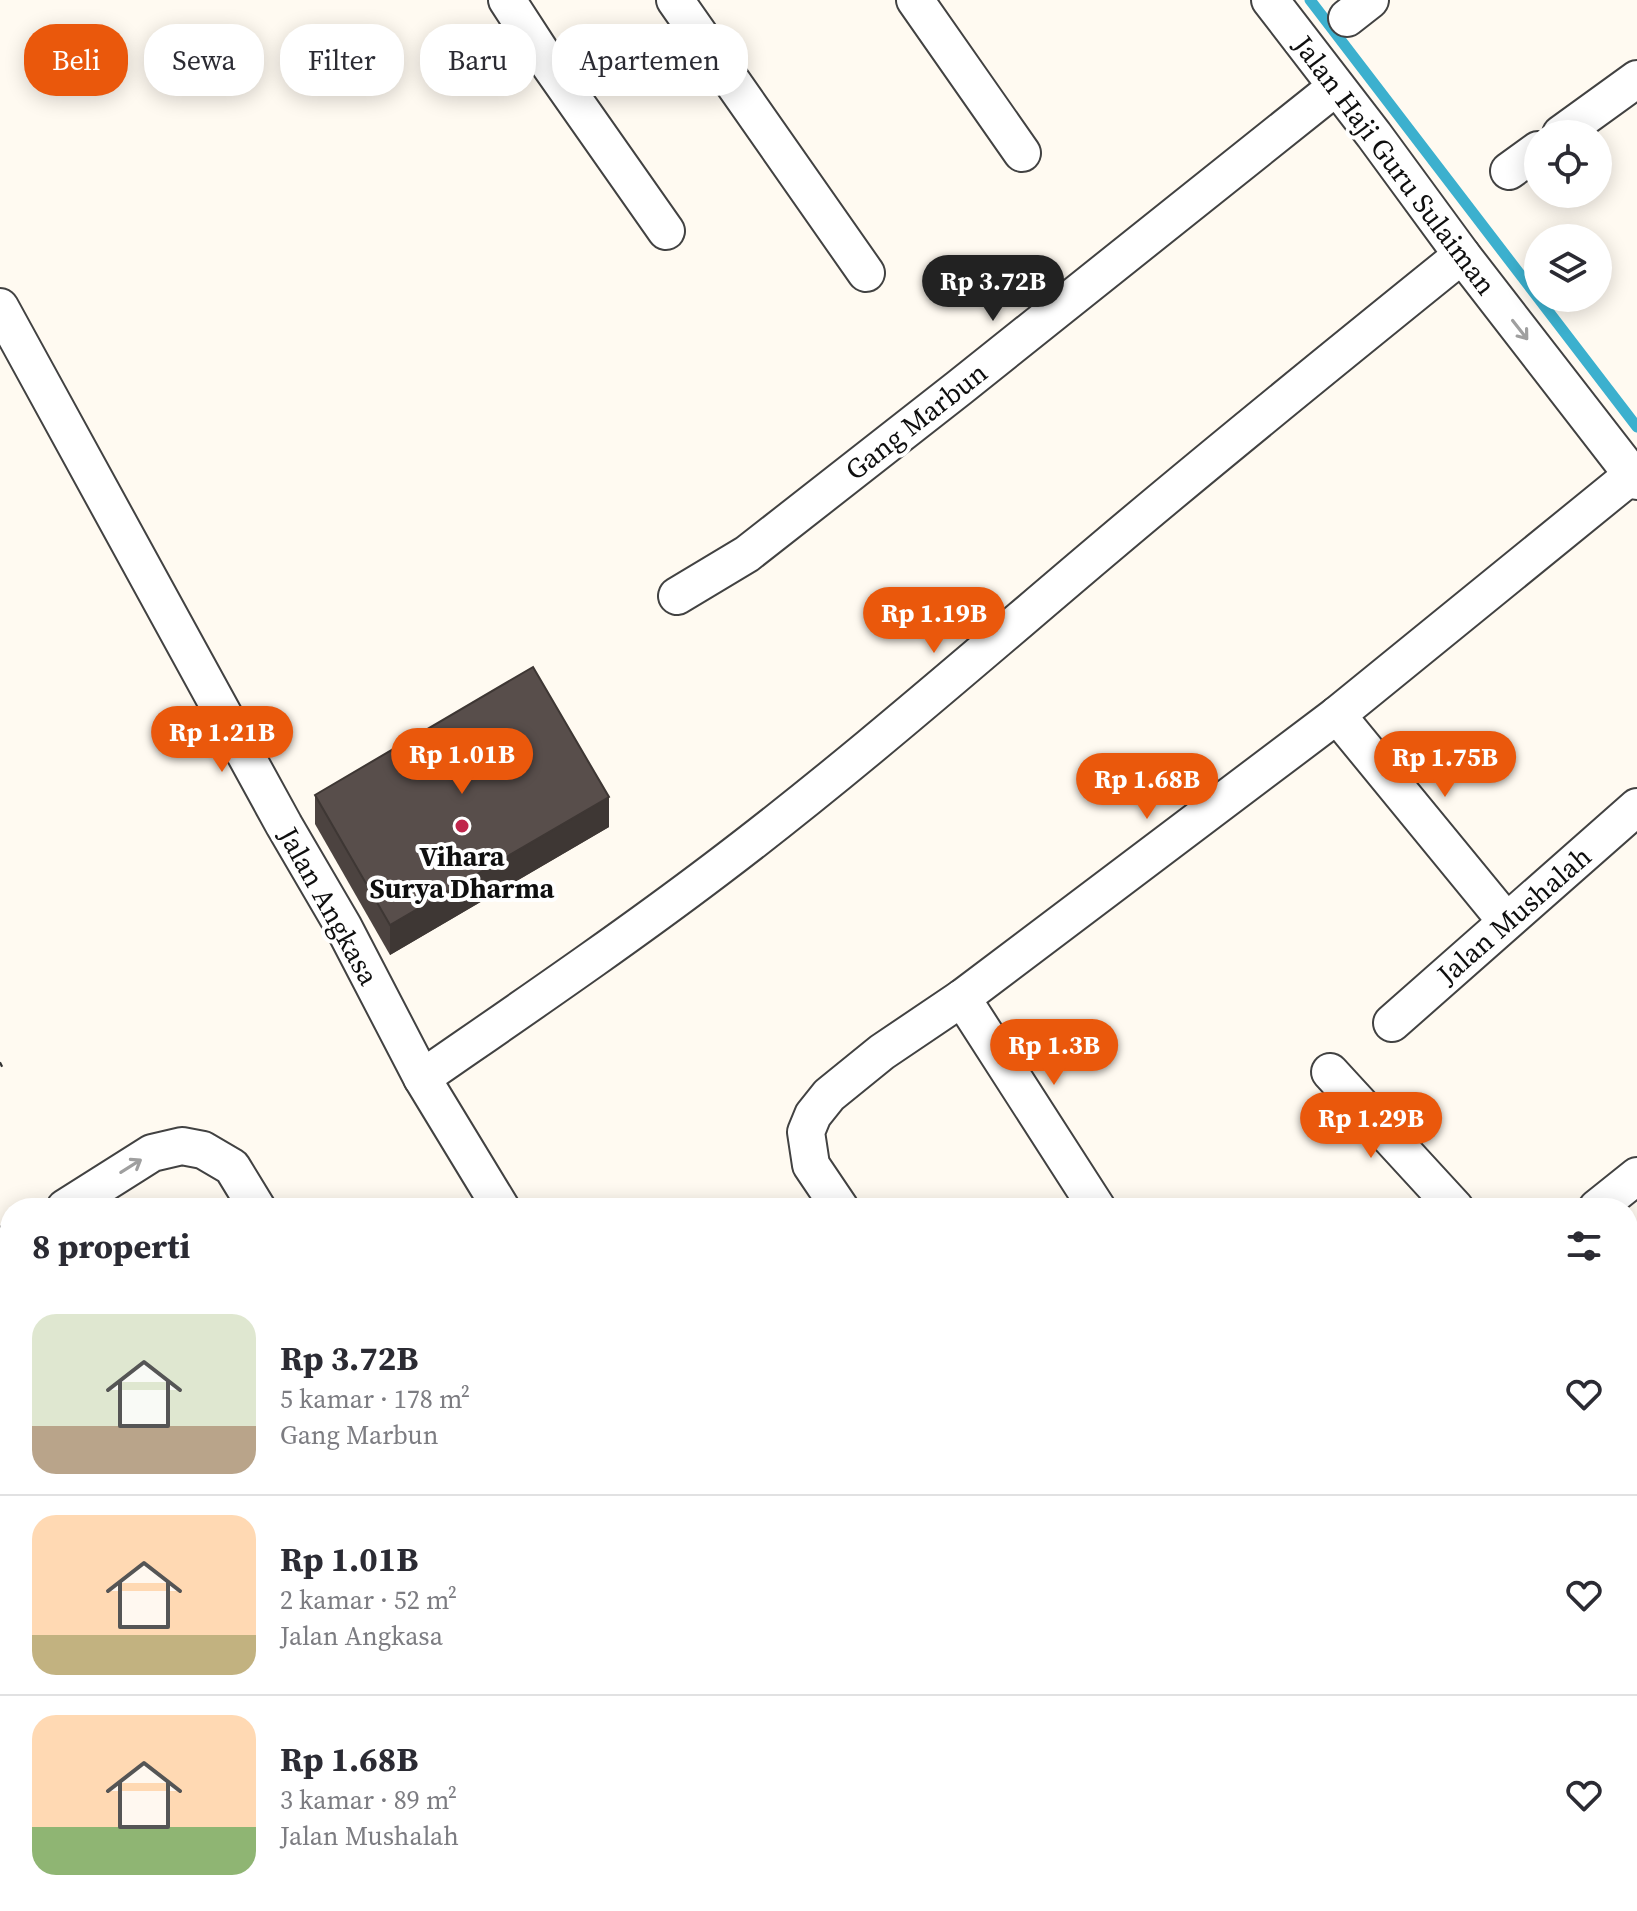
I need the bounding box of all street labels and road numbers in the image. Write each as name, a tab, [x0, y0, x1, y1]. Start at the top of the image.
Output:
street label: Jalan Haji Guru Sulaiman	[1284, 27, 1505, 302]
street label: Gang Marbun	[837, 353, 995, 489]
street label: Jalan Angkasa	[269, 819, 389, 993]
street label: Jalan Mushalah	[1428, 837, 1599, 993]

